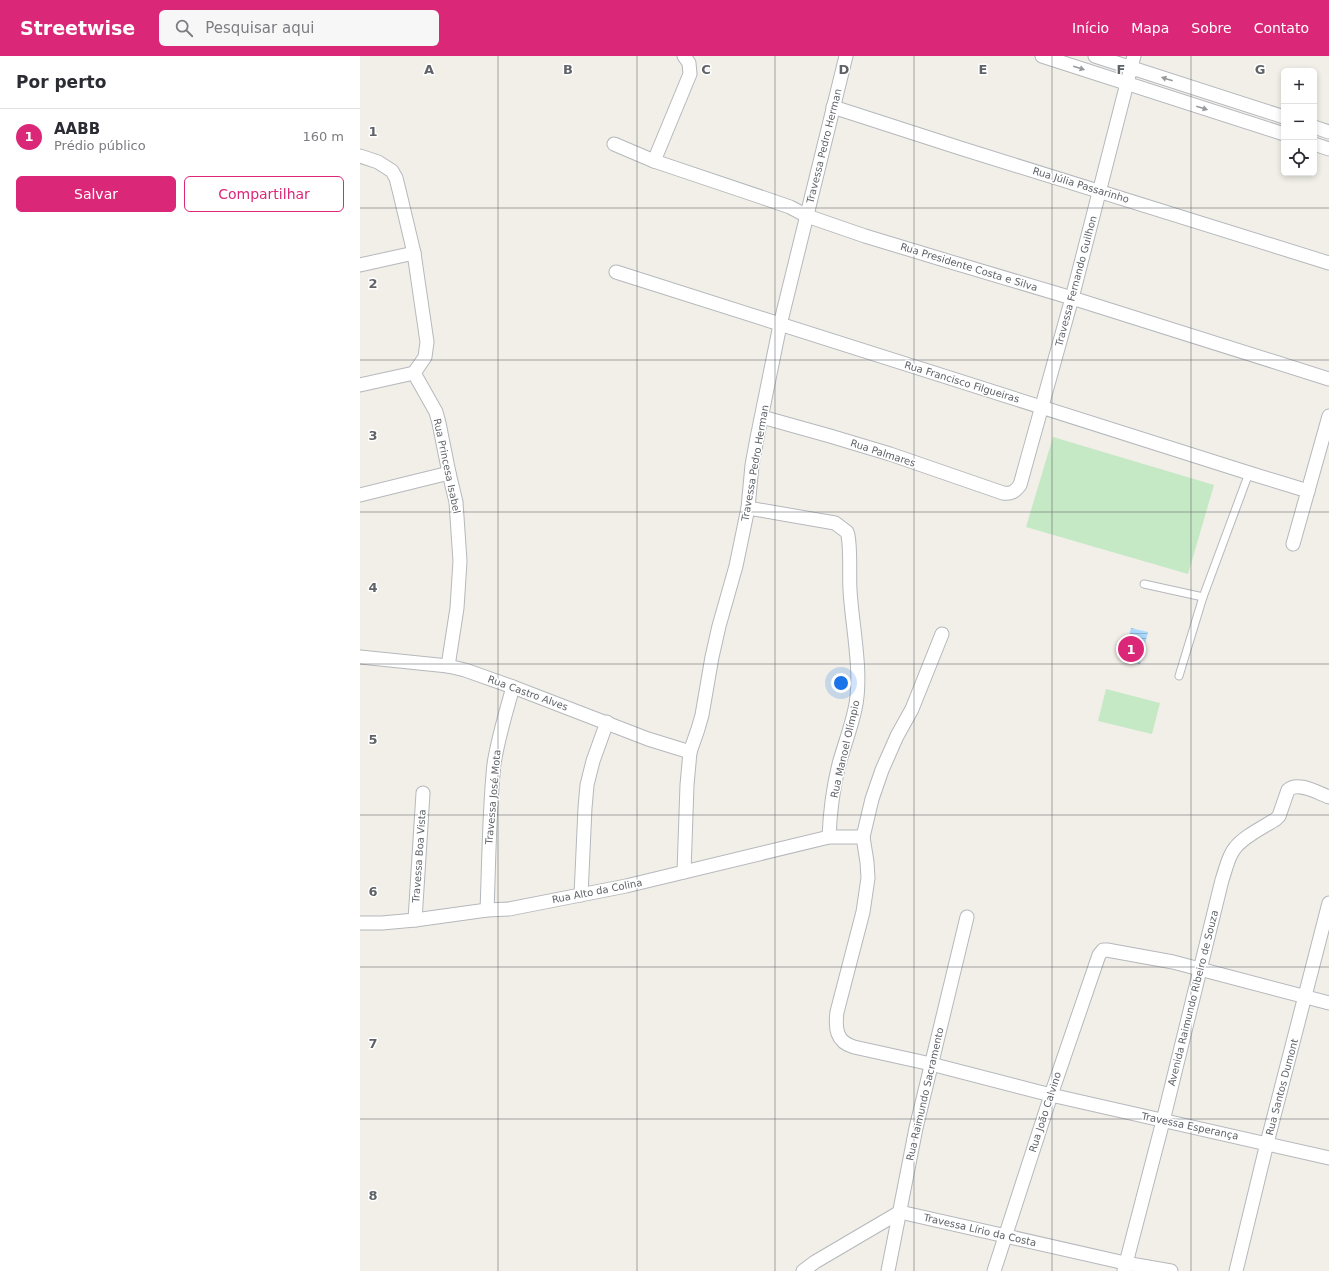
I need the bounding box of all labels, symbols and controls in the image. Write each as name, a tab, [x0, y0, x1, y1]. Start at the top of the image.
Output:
search box	[159, 10, 439, 46]
text: Streetwise	[20, 17, 135, 39]
icon: search	[173, 17, 195, 39]
text: Pesquisar aqui	[205, 19, 314, 37]
text: Início	[1072, 20, 1109, 36]
text: Mapa	[1131, 20, 1169, 36]
text: Sobre	[1191, 20, 1232, 36]
text: Contato	[1254, 20, 1309, 36]
text: A	[424, 62, 434, 77]
text: B	[563, 62, 573, 77]
text: C	[701, 62, 711, 77]
text: D	[839, 62, 850, 77]
text: E	[979, 62, 987, 77]
text: F	[1117, 62, 1125, 77]
text: G	[1255, 62, 1265, 77]
one-way arrow	[1073, 65, 1085, 71]
map controls	[1281, 68, 1317, 176]
button: +	[1281, 68, 1317, 104]
text: Por perto	[16, 72, 106, 92]
one-way arrow	[1161, 76, 1173, 82]
street label: Travessa Pedro Herman	[804, 87, 844, 205]
button: −	[1281, 104, 1317, 140]
one-way arrow	[1197, 105, 1209, 111]
text: AABB	[54, 120, 100, 138]
text: 1	[368, 124, 378, 139]
text: 1	[24, 129, 34, 144]
text: 160 m	[302, 129, 344, 144]
text: Prédio público	[54, 138, 146, 153]
button: locate	[1281, 140, 1317, 176]
street label: Rua Júlia Passarinho	[1031, 165, 1131, 205]
button: Salvar	[16, 176, 176, 212]
button: Compartilhar	[184, 176, 344, 212]
street label: Travessa Fernando Guilhon	[1053, 214, 1099, 349]
street label: Rua Presidente Costa e Silva	[899, 241, 1039, 293]
text: 2	[368, 276, 378, 291]
street label: Rua Francisco Filgueiras	[903, 359, 1021, 405]
street label: Travessa Pedro Herman	[739, 404, 771, 523]
street label: Rua Princesa Isabel	[432, 417, 462, 515]
text: 3	[368, 428, 378, 443]
street label: Rua Palmares	[849, 437, 917, 469]
text: 4	[368, 580, 378, 595]
pin: 1	[1118, 634, 1144, 664]
street label: Rua Castro Alves	[486, 673, 570, 713]
your location	[831, 673, 851, 693]
street label: Rua Manoel Olímpio	[828, 699, 862, 799]
text: 5	[368, 732, 378, 747]
street label: Travessa José Mota	[483, 749, 503, 846]
street label: Travessa Boa Vista	[410, 809, 428, 904]
street label: Rua Alto da Colina	[551, 877, 643, 905]
text: 6	[368, 884, 378, 899]
street label: Avenida Raimundo Ribeiro de Souza	[1166, 909, 1220, 1087]
street label: Rua Raimundo Sacramento	[904, 1026, 946, 1162]
text: 7	[368, 1036, 378, 1051]
street label: Rua Santos Dumont	[1264, 1037, 1300, 1137]
street label: Rua João Calvino	[1027, 1071, 1063, 1153]
street label: Travessa Esperança	[1140, 1110, 1240, 1142]
text: 8	[368, 1188, 378, 1203]
street label: Travessa Lírio da Costa	[922, 1211, 1037, 1248]

